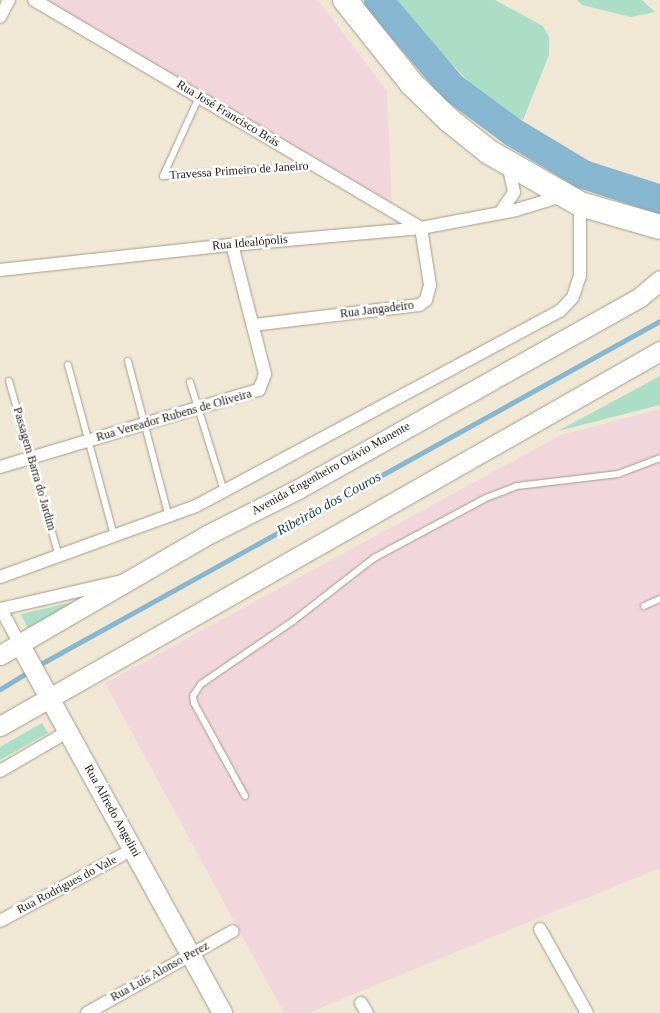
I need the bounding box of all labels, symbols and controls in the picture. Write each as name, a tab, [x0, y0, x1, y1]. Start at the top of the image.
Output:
street label: Rua José Francisco Brás	[174, 78, 282, 150]
street label: Travessa Primeiro de Janeiro	[169, 159, 309, 183]
street label: Rua Idealópolis	[212, 233, 288, 253]
street label: Rua Jangadeiro	[339, 298, 415, 322]
street label: Rua Vereador Rubens de Oliveira	[94, 387, 254, 445]
street label: Passagem Barra do Jardim	[9, 406, 59, 532]
street label: Avenida Engenheiro Otávio Manente	[249, 419, 413, 519]
water label: Ribeirão dos Couros	[274, 468, 384, 540]
street label: Rua Alfredo Angelini	[80, 762, 144, 860]
street label: Rua Rodrigues do Vale	[15, 853, 119, 917]
street label: Rua Luís Alonso Perez	[108, 939, 212, 1005]

